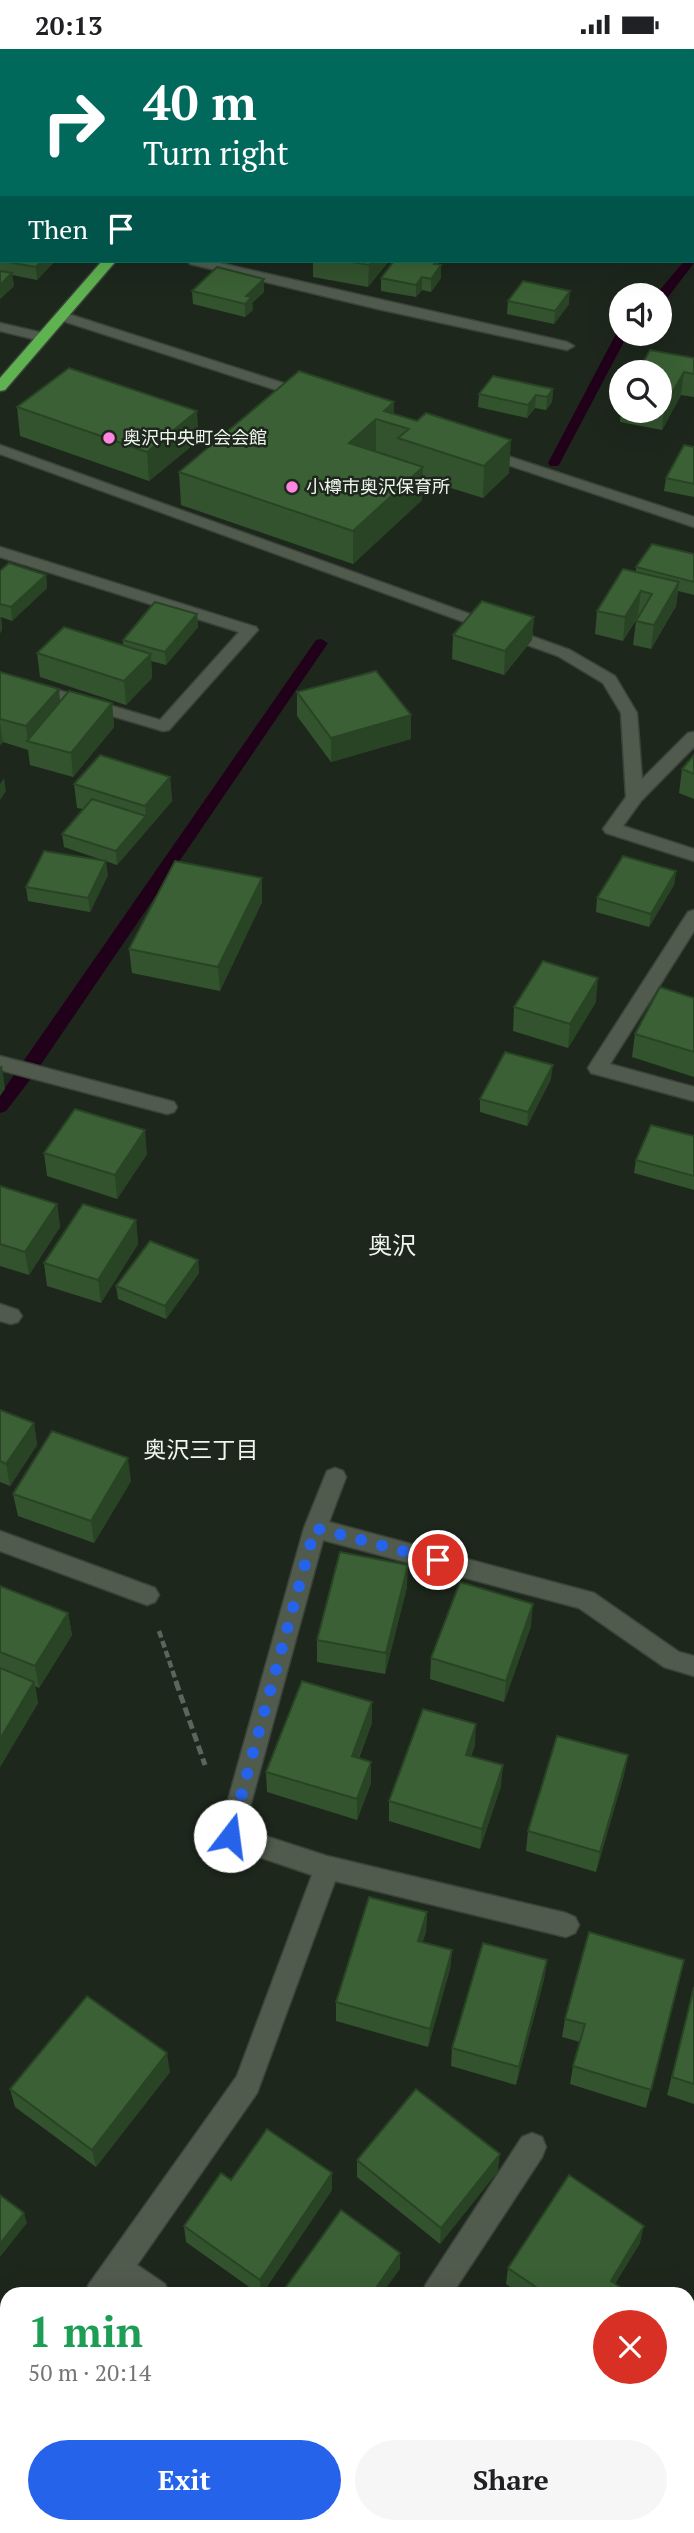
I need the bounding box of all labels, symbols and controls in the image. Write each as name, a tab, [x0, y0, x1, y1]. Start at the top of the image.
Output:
text: 20:13	[35, 8, 103, 42]
text: 40 m	[143, 69, 257, 134]
icon: right	[28, 77, 119, 168]
text: Turn right	[143, 132, 289, 174]
icon: arrive	[102, 210, 140, 248]
text: Then	[28, 212, 88, 246]
map controls	[609, 283, 672, 423]
button: sound	[609, 283, 672, 346]
button: search	[609, 360, 672, 423]
place label: 奥沢中央町会会館	[123, 425, 267, 449]
marker: 奥沢中央町会会館	[101, 430, 117, 446]
place label: 小樽市奥沢保育所	[306, 474, 450, 498]
marker: 小樽市奥沢保育所	[284, 479, 300, 495]
district label: 奥沢	[368, 1229, 416, 1261]
district label: 奥沢三丁目	[144, 1434, 259, 1465]
pin	[408, 1530, 468, 1590]
icon: arrive	[419, 1541, 457, 1579]
position arrow	[193, 1799, 267, 1873]
text: 1 min	[28, 2303, 143, 2359]
button: close	[593, 2310, 667, 2384]
text: 50 m · 20:14	[28, 2357, 151, 2388]
button: Exit	[28, 2440, 341, 2520]
button: Share	[355, 2440, 667, 2520]

